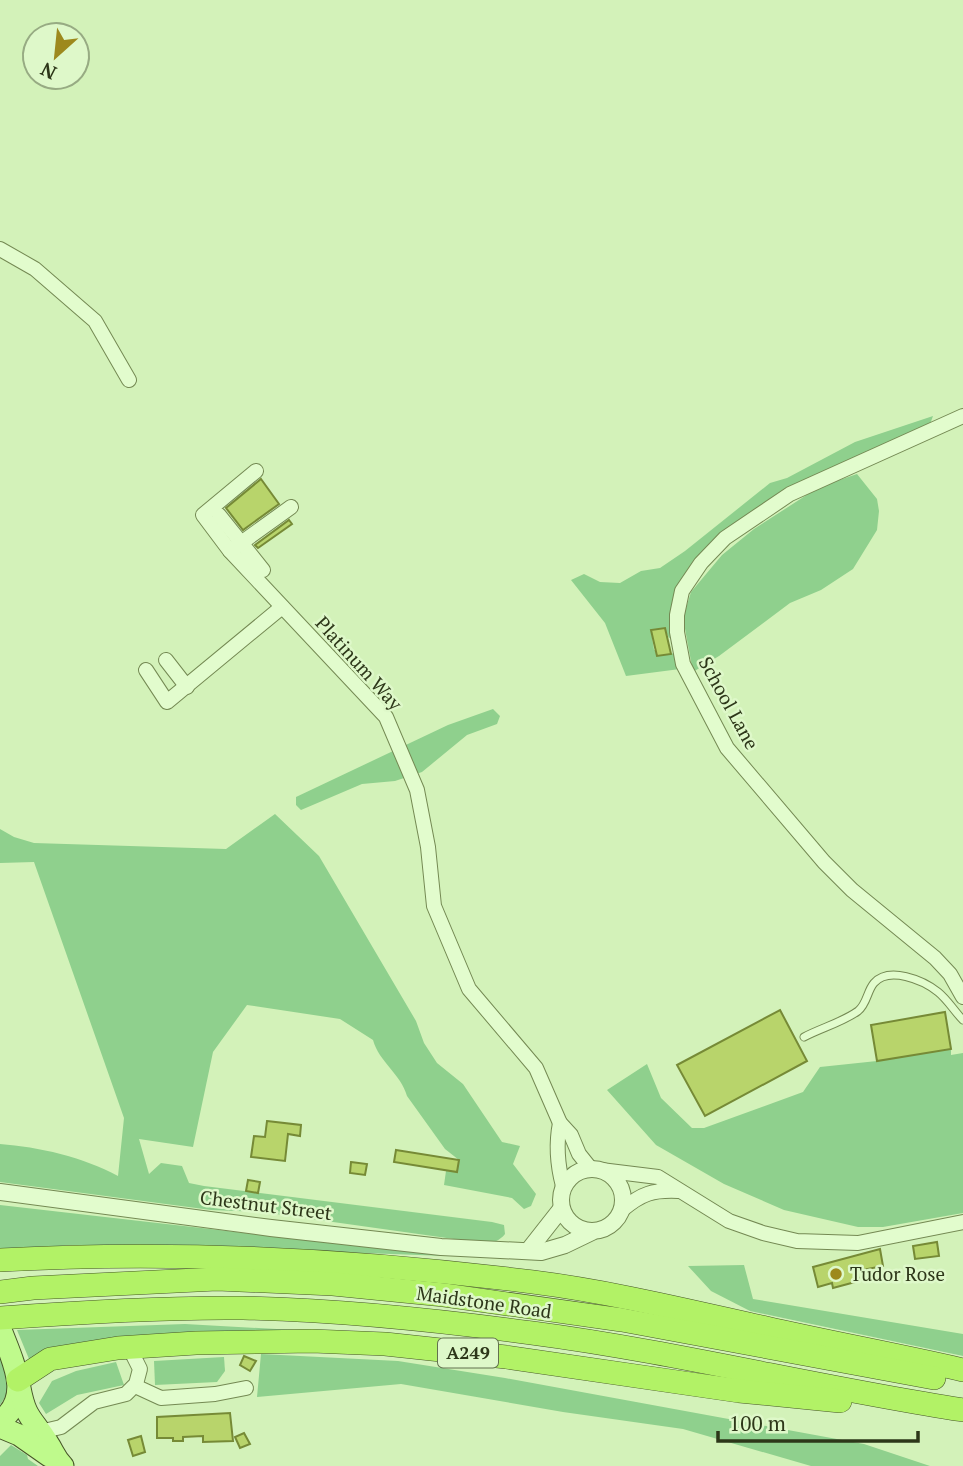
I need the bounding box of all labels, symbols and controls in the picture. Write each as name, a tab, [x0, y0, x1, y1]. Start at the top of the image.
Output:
north arrow	[21, 21, 91, 91]
text: N	[35, 57, 60, 86]
street label: Platinum Way	[310, 610, 409, 715]
street label: School Lane	[694, 652, 765, 754]
street label: Chestnut Street	[199, 1184, 333, 1225]
place label: Tudor Rose	[850, 1261, 945, 1286]
marker: Tudor Rose	[828, 1266, 844, 1282]
street label: Maidstone Road	[415, 1280, 554, 1323]
road number: A249	[438, 1338, 498, 1368]
scale bar	[718, 1400, 918, 1444]
text: 100 m	[729, 1409, 786, 1437]

